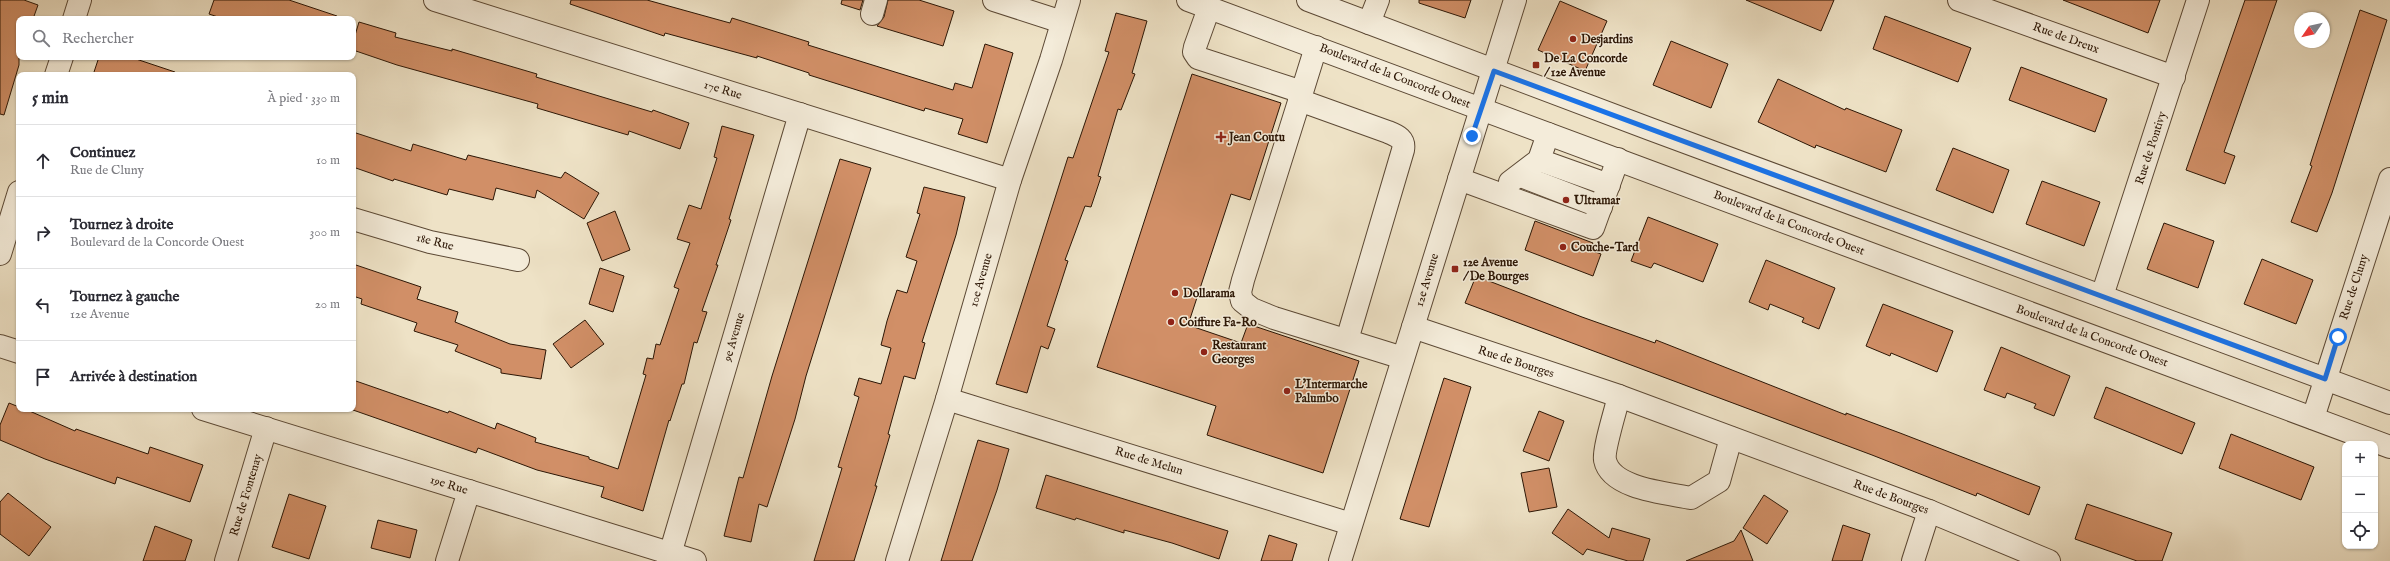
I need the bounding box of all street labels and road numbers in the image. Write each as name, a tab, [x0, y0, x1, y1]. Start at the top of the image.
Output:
street label: Rue de Dreux	[2031, 19, 2101, 57]
street label: Boulevard de la Concorde Ouest	[1317, 40, 1473, 112]
street label: 17e Rue	[702, 77, 744, 103]
street label: Rue de Pontivy	[2132, 109, 2170, 186]
street label: Boulevard de la Concorde Ouest	[1711, 187, 1867, 259]
street label: 18e Rue	[415, 230, 456, 254]
street label: 10e Avenue	[966, 251, 996, 309]
street label: 12e Avenue	[1412, 251, 1442, 308]
street label: Rue de Cluny	[2336, 252, 2372, 322]
street label: Boulevard de la Concorde Ouest	[2014, 301, 2170, 371]
street label: 9e Avenue	[720, 310, 748, 364]
street label: Rue de Bourges	[1476, 343, 1556, 381]
street label: Rue de Melun	[1113, 444, 1185, 479]
street label: Rue de Fontenay	[226, 452, 266, 538]
street label: 19e Rue	[428, 472, 470, 498]
street label: Rue de Bourges	[1851, 476, 1931, 518]

